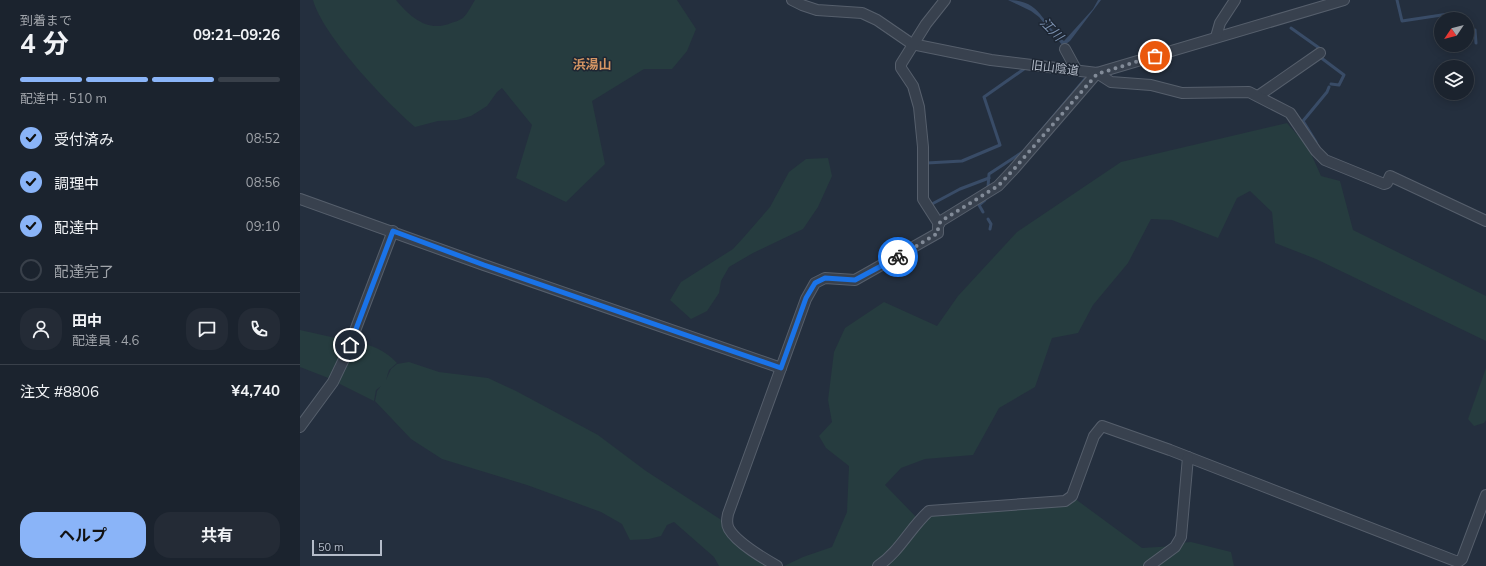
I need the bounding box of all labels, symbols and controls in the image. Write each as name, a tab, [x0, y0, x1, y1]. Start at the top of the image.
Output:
text: 到着まで	[20, 12, 72, 28]
north arrow	[1434, 12, 1474, 52]
map controls	[1434, 12, 1474, 100]
water label: 江川	[1037, 14, 1068, 45]
text: 09:21–09:26	[193, 25, 280, 44]
text: 4 分	[20, 27, 69, 60]
pin	[1138, 39, 1172, 73]
icon: bag	[1144, 45, 1166, 67]
district label: 浜湯山	[572, 56, 612, 72]
street label: 旧山陰道	[1030, 57, 1080, 78]
button: layers	[1434, 60, 1474, 100]
text: 配達中 · 510 m	[20, 90, 107, 106]
icon: check	[20, 127, 42, 149]
text: 受付済み	[54, 130, 114, 149]
text: 08:52	[246, 130, 280, 146]
icon: check	[20, 171, 42, 193]
text: 調理中	[54, 174, 99, 193]
text: 08:56	[246, 174, 280, 190]
icon: check	[20, 215, 42, 237]
text: 配達中	[54, 218, 99, 237]
text: 09:10	[246, 218, 280, 234]
courier	[878, 237, 918, 277]
icon: bike	[887, 246, 909, 268]
text: 配達完了	[54, 262, 114, 281]
button: person	[20, 308, 62, 350]
button: chat	[186, 308, 228, 350]
button: phone	[238, 308, 280, 350]
text: 田中	[72, 311, 102, 330]
pin	[333, 328, 367, 362]
text: 配達員 · 4.6	[72, 332, 139, 348]
icon: home	[339, 334, 361, 356]
text: ¥4,740	[231, 381, 280, 400]
text: 注文 #8806	[20, 382, 99, 401]
button: ヘルプ	[20, 512, 146, 558]
button: 共有	[154, 512, 280, 558]
scale bar	[312, 538, 382, 557]
text: 50 m	[318, 540, 344, 554]

